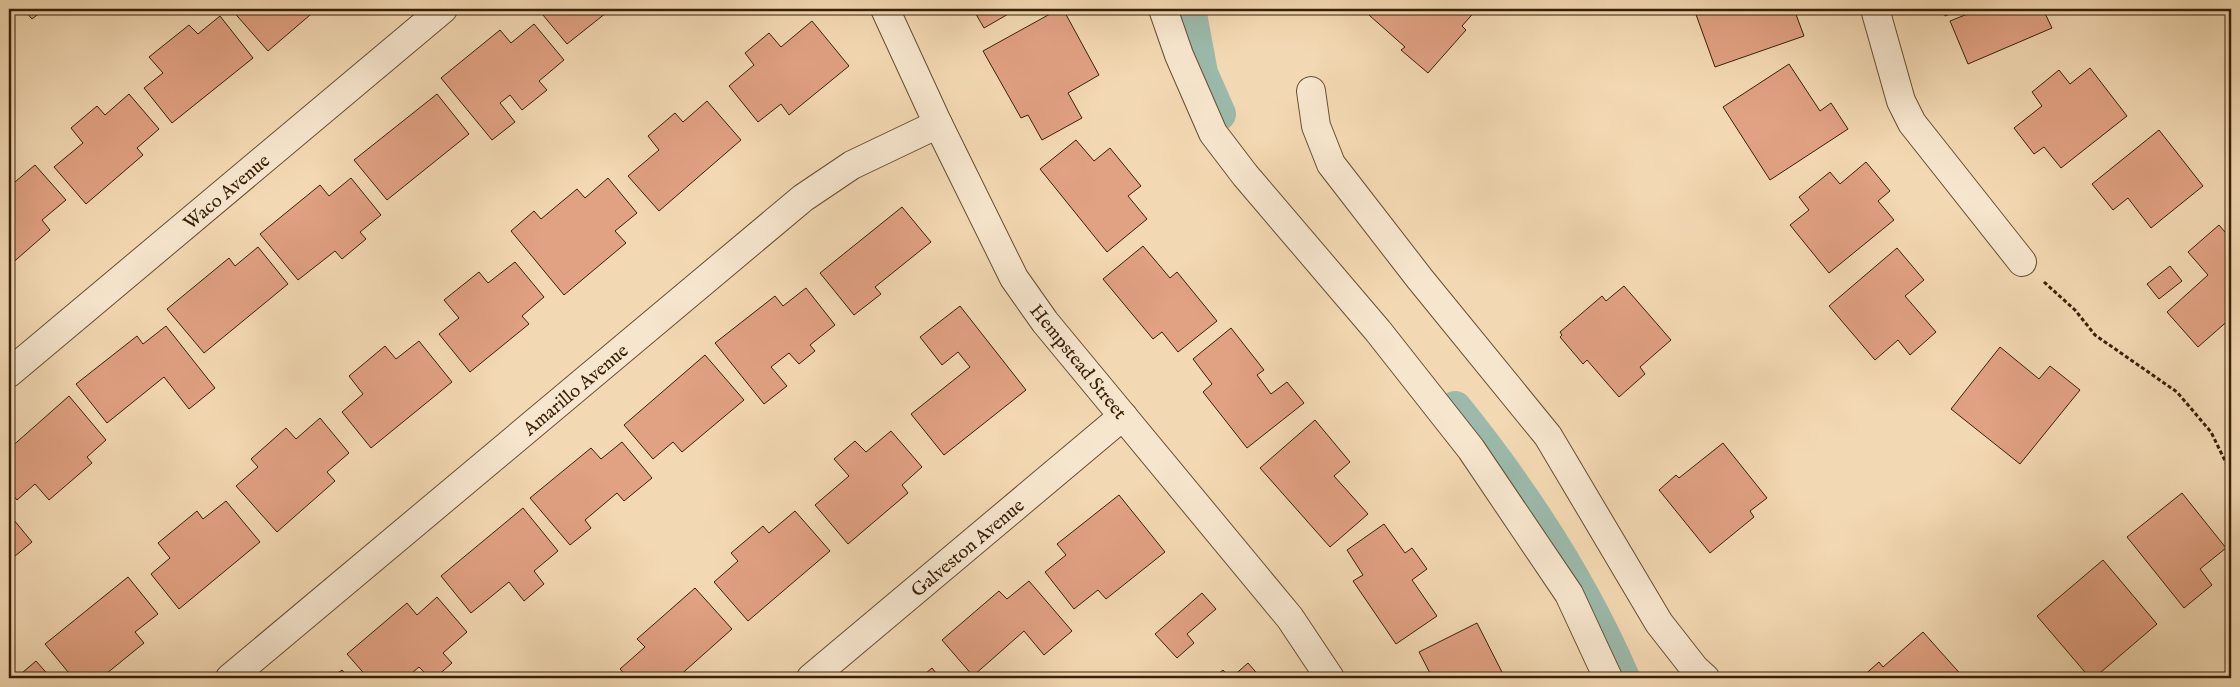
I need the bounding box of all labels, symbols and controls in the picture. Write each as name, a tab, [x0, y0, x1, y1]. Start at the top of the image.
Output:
street label: Waco Avenue	[179, 149, 276, 236]
street label: Hempstead Street	[1024, 300, 1132, 425]
street label: Amarillo Avenue	[518, 339, 634, 442]
street label: Galveston Avenue	[907, 494, 1030, 603]

